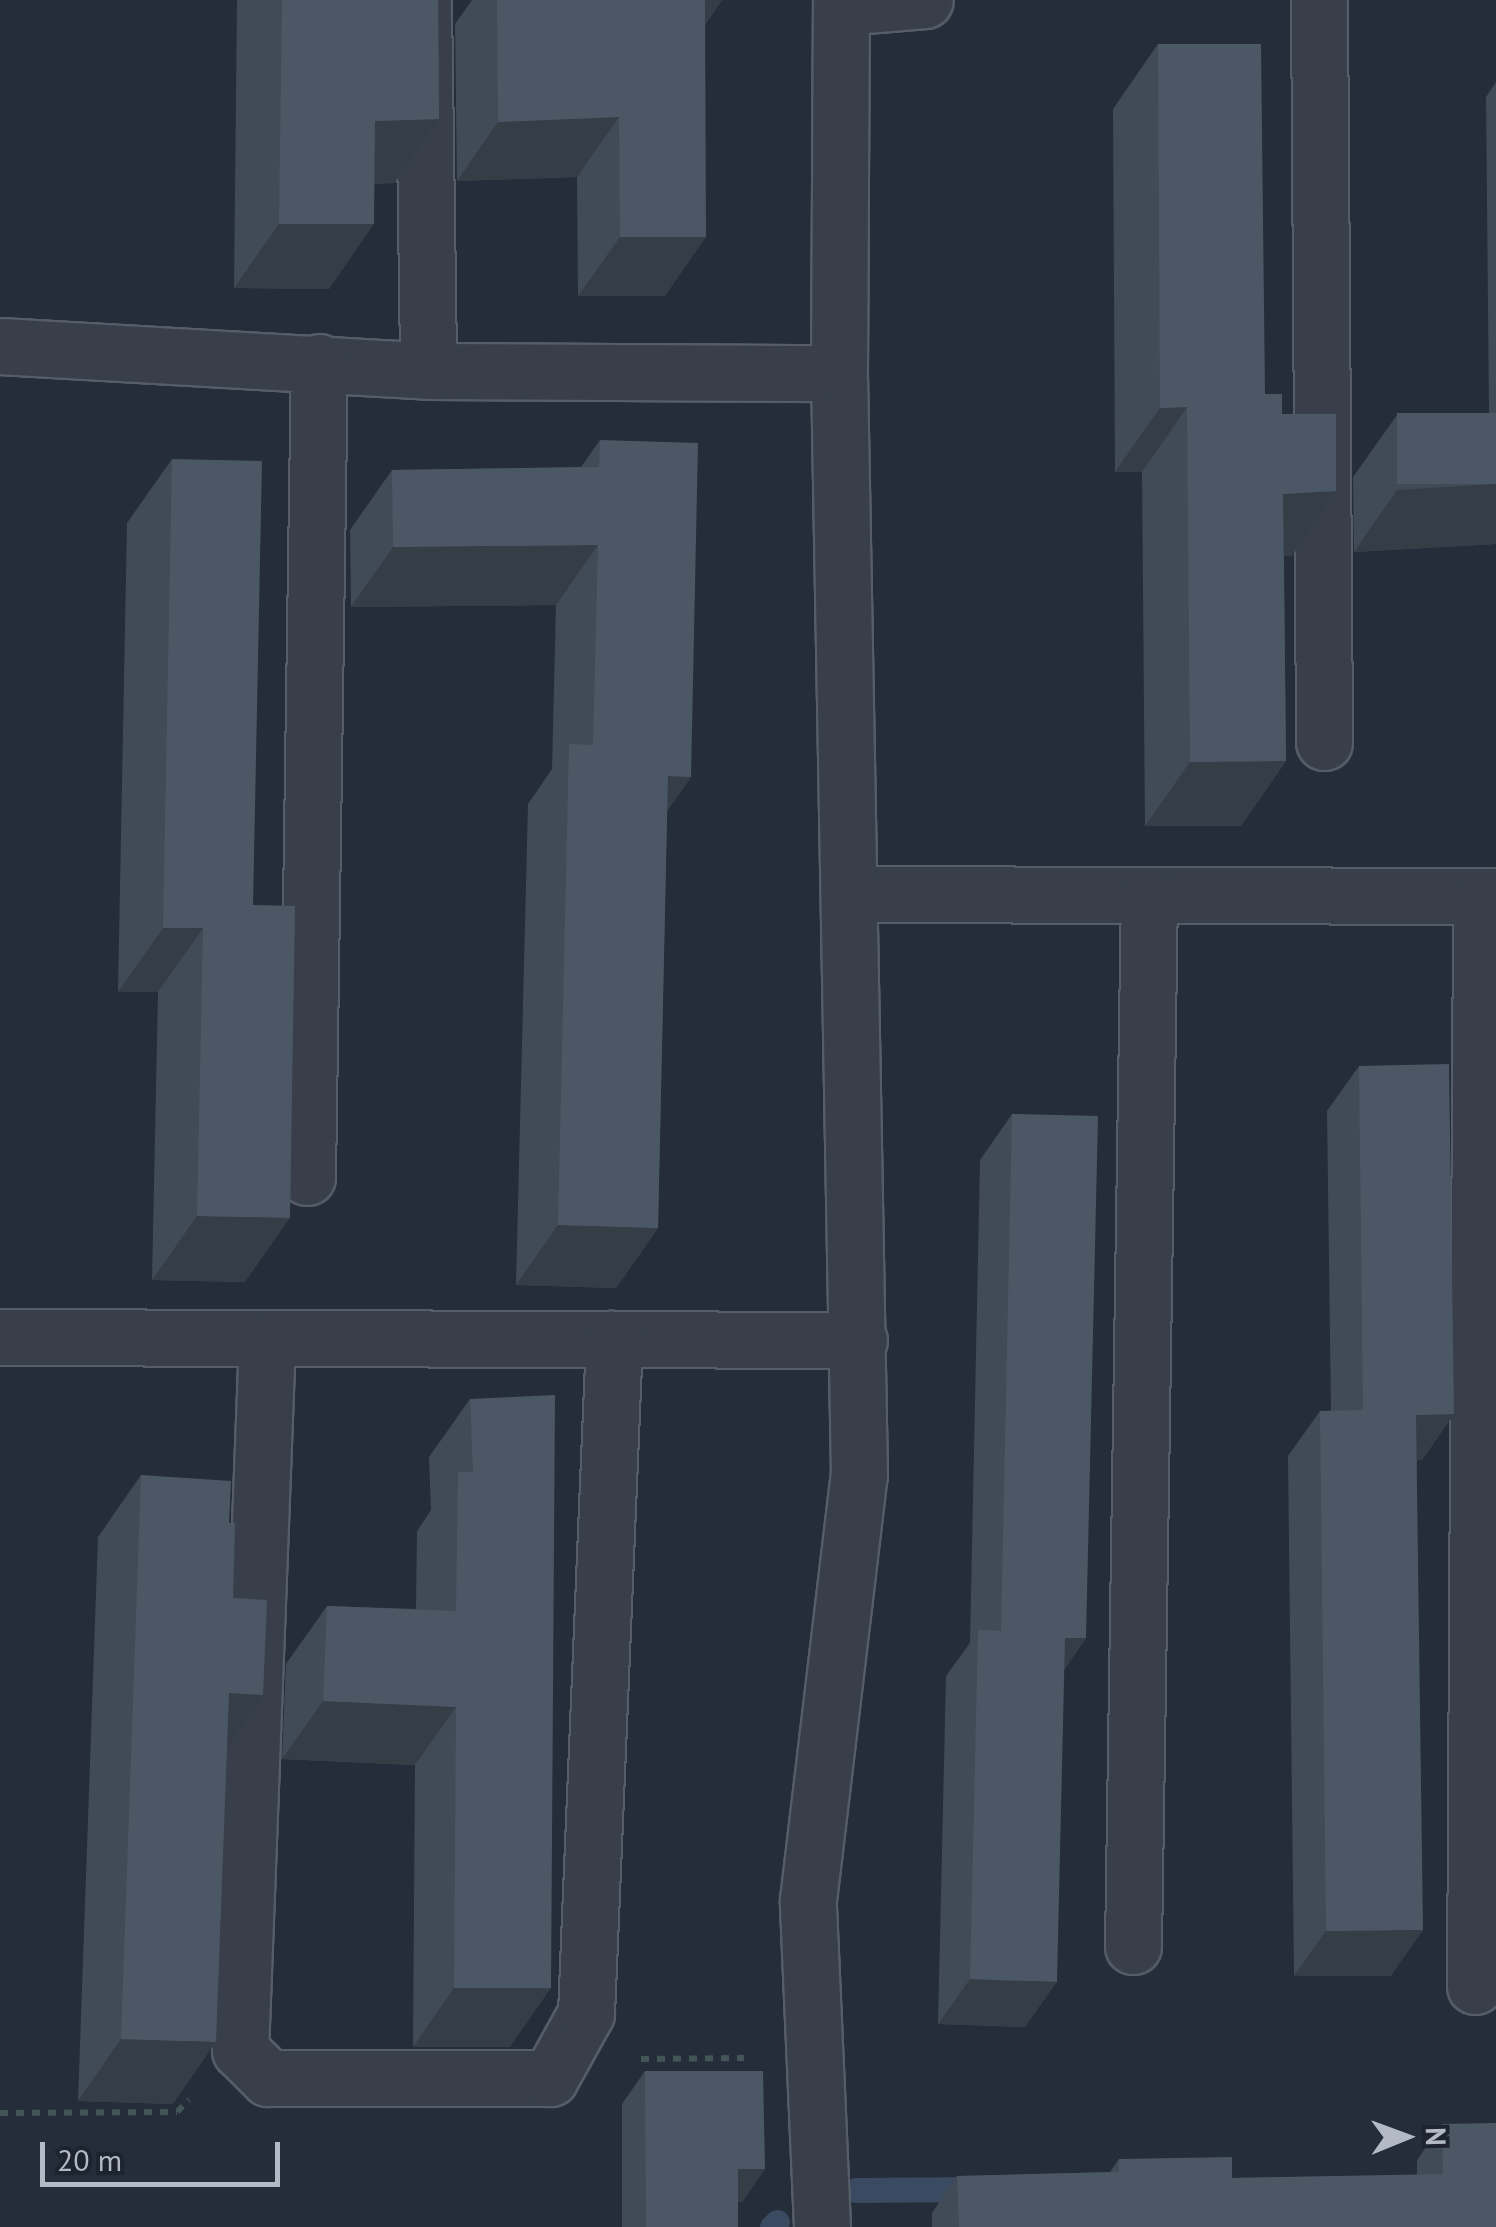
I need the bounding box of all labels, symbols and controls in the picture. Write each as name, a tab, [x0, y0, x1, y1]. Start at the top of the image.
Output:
north arrow	[1356, 2087, 1456, 2187]
scale bar	[45, 2122, 285, 2184]
text: N	[1418, 2127, 1455, 2146]
text: 20 m	[57, 2140, 122, 2179]

